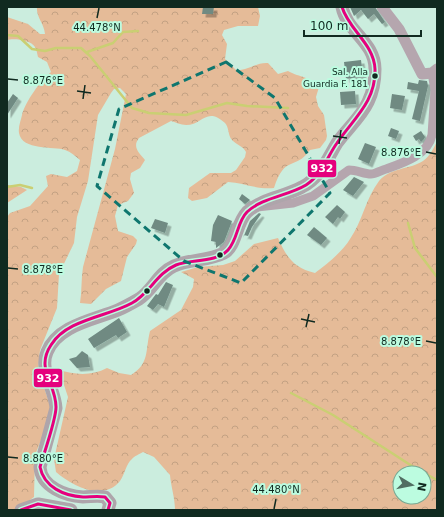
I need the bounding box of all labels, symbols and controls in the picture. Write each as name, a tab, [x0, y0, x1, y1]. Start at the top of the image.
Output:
scale bar	[304, 12, 421, 38]
text: 100 m	[310, 19, 348, 33]
text: 44.478°N	[73, 22, 121, 33]
place label: Sal. Alla Guardia F. 181	[303, 67, 368, 89]
marker: Sal. Alla Guardia F. 181	[370, 71, 380, 81]
text: 8.876°E	[23, 75, 63, 86]
text: 8.876°E	[381, 147, 421, 158]
line badge: 932	[307, 159, 337, 178]
text: 932	[311, 162, 333, 175]
unlabelled marker	[215, 250, 225, 260]
text: 8.878°E	[23, 264, 63, 275]
unlabelled marker	[142, 286, 152, 296]
text: 8.878°E	[381, 336, 421, 347]
line badge: 932	[33, 368, 63, 388]
text: 932	[37, 372, 59, 385]
text: 8.880°E	[23, 453, 63, 464]
north arrow	[392, 465, 432, 505]
text: N	[414, 481, 429, 492]
text: 44.480°N	[252, 484, 300, 495]

